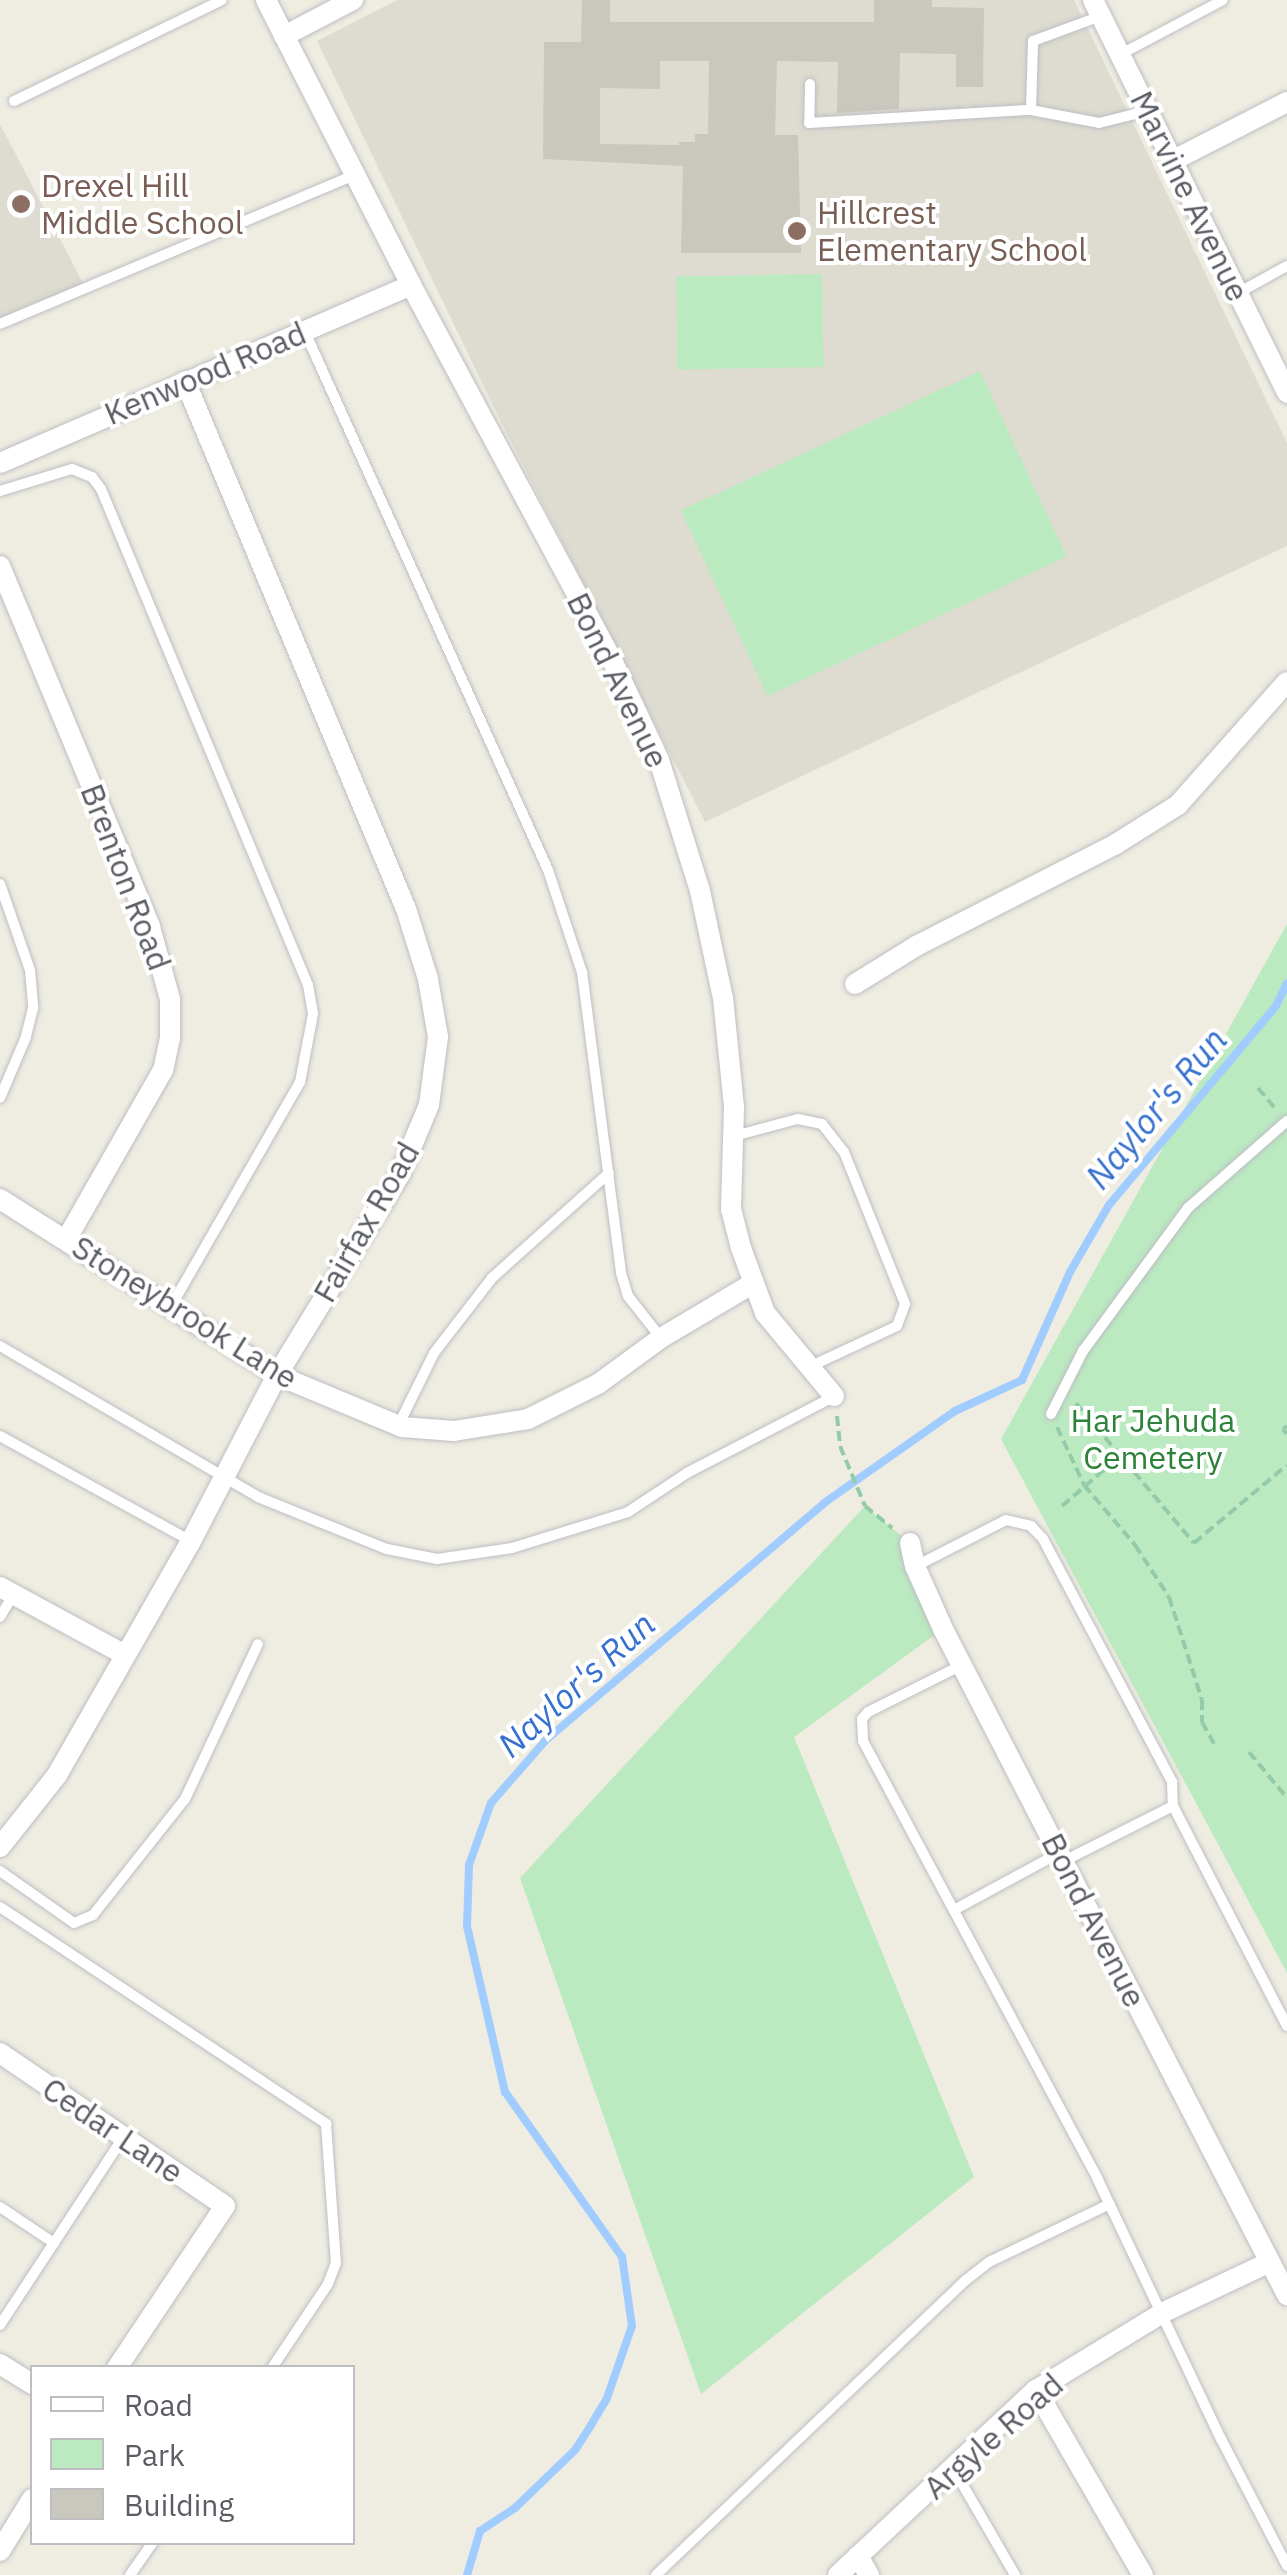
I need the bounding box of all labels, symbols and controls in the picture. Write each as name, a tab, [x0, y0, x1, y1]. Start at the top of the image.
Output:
street label: Marvine Avenue	[1123, 85, 1257, 307]
place label: Drexel Hill Middle School	[41, 167, 243, 242]
marker: Drexel Hill Middle School	[10, 193, 32, 215]
place label: Hillcrest Elementary School	[817, 194, 1087, 269]
marker: Hillcrest Elementary School	[786, 220, 808, 242]
street label: Kenwood Road	[99, 313, 311, 433]
street label: Bond Avenue	[559, 586, 677, 774]
street label: Brenton Road	[73, 778, 179, 976]
water label: Naylor's Run	[1077, 1019, 1235, 1197]
street label: Fairfax Road	[305, 1135, 427, 1309]
street label: Stoneybrook Lane	[65, 1227, 305, 1397]
park label: Har Jehuda Cemetery	[1071, 1402, 1235, 1477]
water label: Naylor's Run	[489, 1603, 663, 1765]
street label: Bond Avenue	[1034, 1827, 1154, 2013]
street label: Cedar Lane	[35, 2069, 191, 2191]
legend	[30, 2365, 355, 2545]
street label: Argyle Road	[916, 2365, 1070, 2507]
text: Road	[124, 2385, 193, 2424]
text: Park	[124, 2435, 185, 2474]
text: Building	[124, 2485, 234, 2524]

